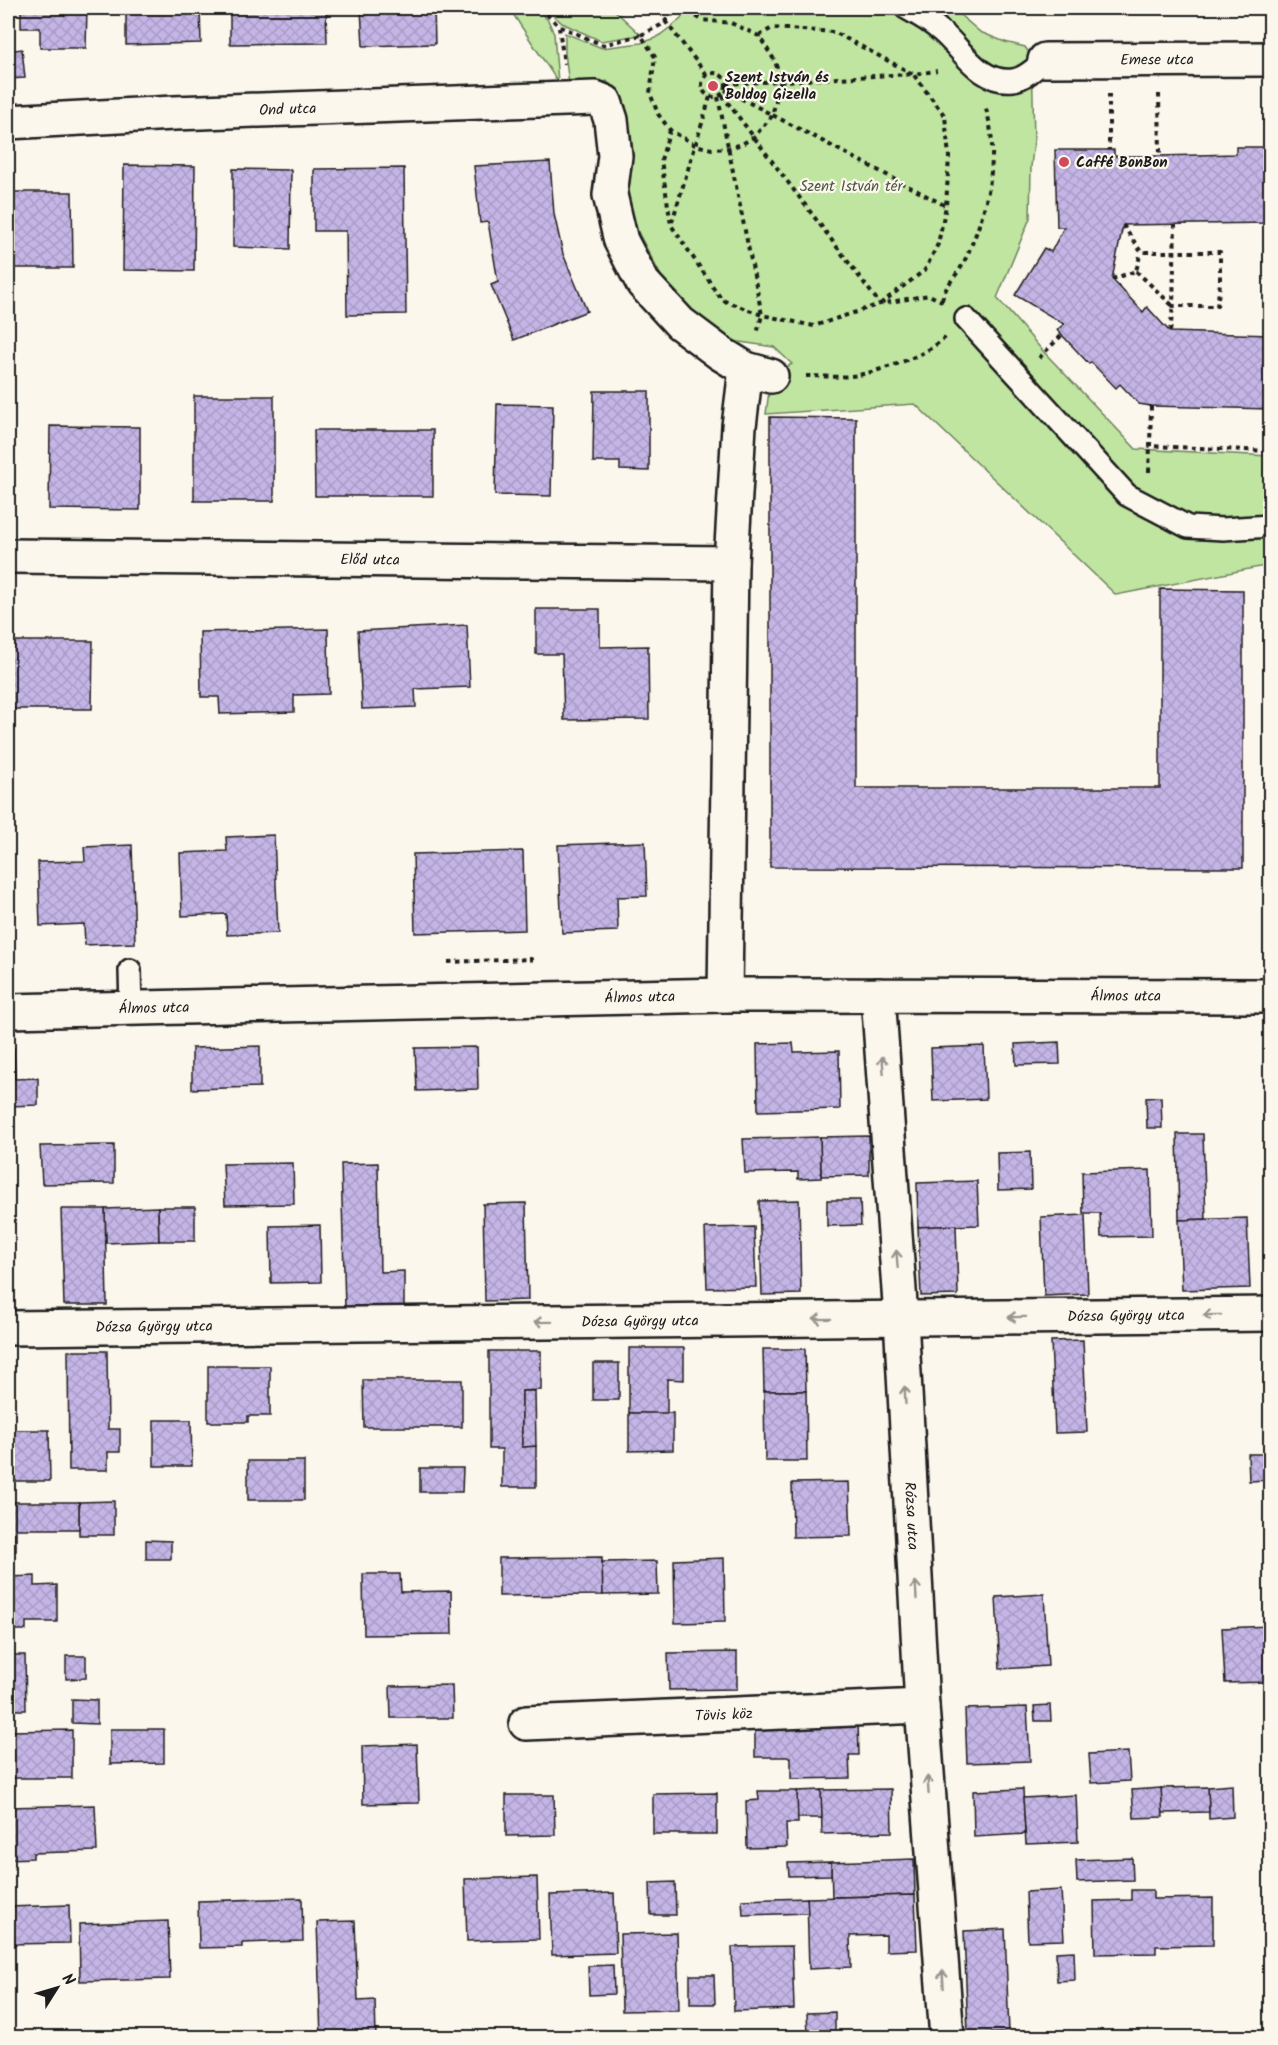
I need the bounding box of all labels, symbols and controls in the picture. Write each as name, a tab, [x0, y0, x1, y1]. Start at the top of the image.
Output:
street label: Emese utca	[1120, 48, 1194, 73]
place label: Szent István és Boldog Gizella	[725, 66, 829, 107]
marker: Szent István és Boldog Gizella	[706, 79, 720, 93]
street label: Ond utca	[259, 97, 317, 123]
place label: Caffé BonBon	[1076, 151, 1168, 175]
marker: Caffé BonBon	[1057, 155, 1071, 169]
park label: Szent István tér	[800, 175, 903, 199]
street label: Előd utca	[340, 548, 400, 573]
street label: Álmos utca	[604, 985, 675, 1011]
street label: Álmos utca	[1090, 985, 1161, 1009]
street label: Álmos utca	[118, 996, 190, 1022]
one-way arrow	[877, 1055, 888, 1075]
one-way arrow	[891, 1250, 902, 1270]
street label: Dózsa György utca	[1067, 1304, 1185, 1329]
street label: Dózsa György utca	[581, 1309, 699, 1335]
one-way arrow	[1203, 1309, 1223, 1321]
one-way arrow	[1008, 1311, 1028, 1323]
one-way arrow	[813, 1313, 833, 1324]
street label: Dózsa György utca	[95, 1315, 213, 1340]
one-way arrow	[534, 1316, 554, 1328]
one-way arrow	[900, 1386, 911, 1406]
street label: Rózsa utca	[897, 1481, 925, 1551]
one-way arrow	[910, 1581, 921, 1601]
street label: Tövis köz	[695, 1702, 754, 1729]
one-way arrow	[922, 1775, 933, 1795]
north arrow	[27, 1958, 87, 2018]
text: N	[55, 1968, 81, 1991]
one-way arrow	[937, 1970, 948, 1990]

